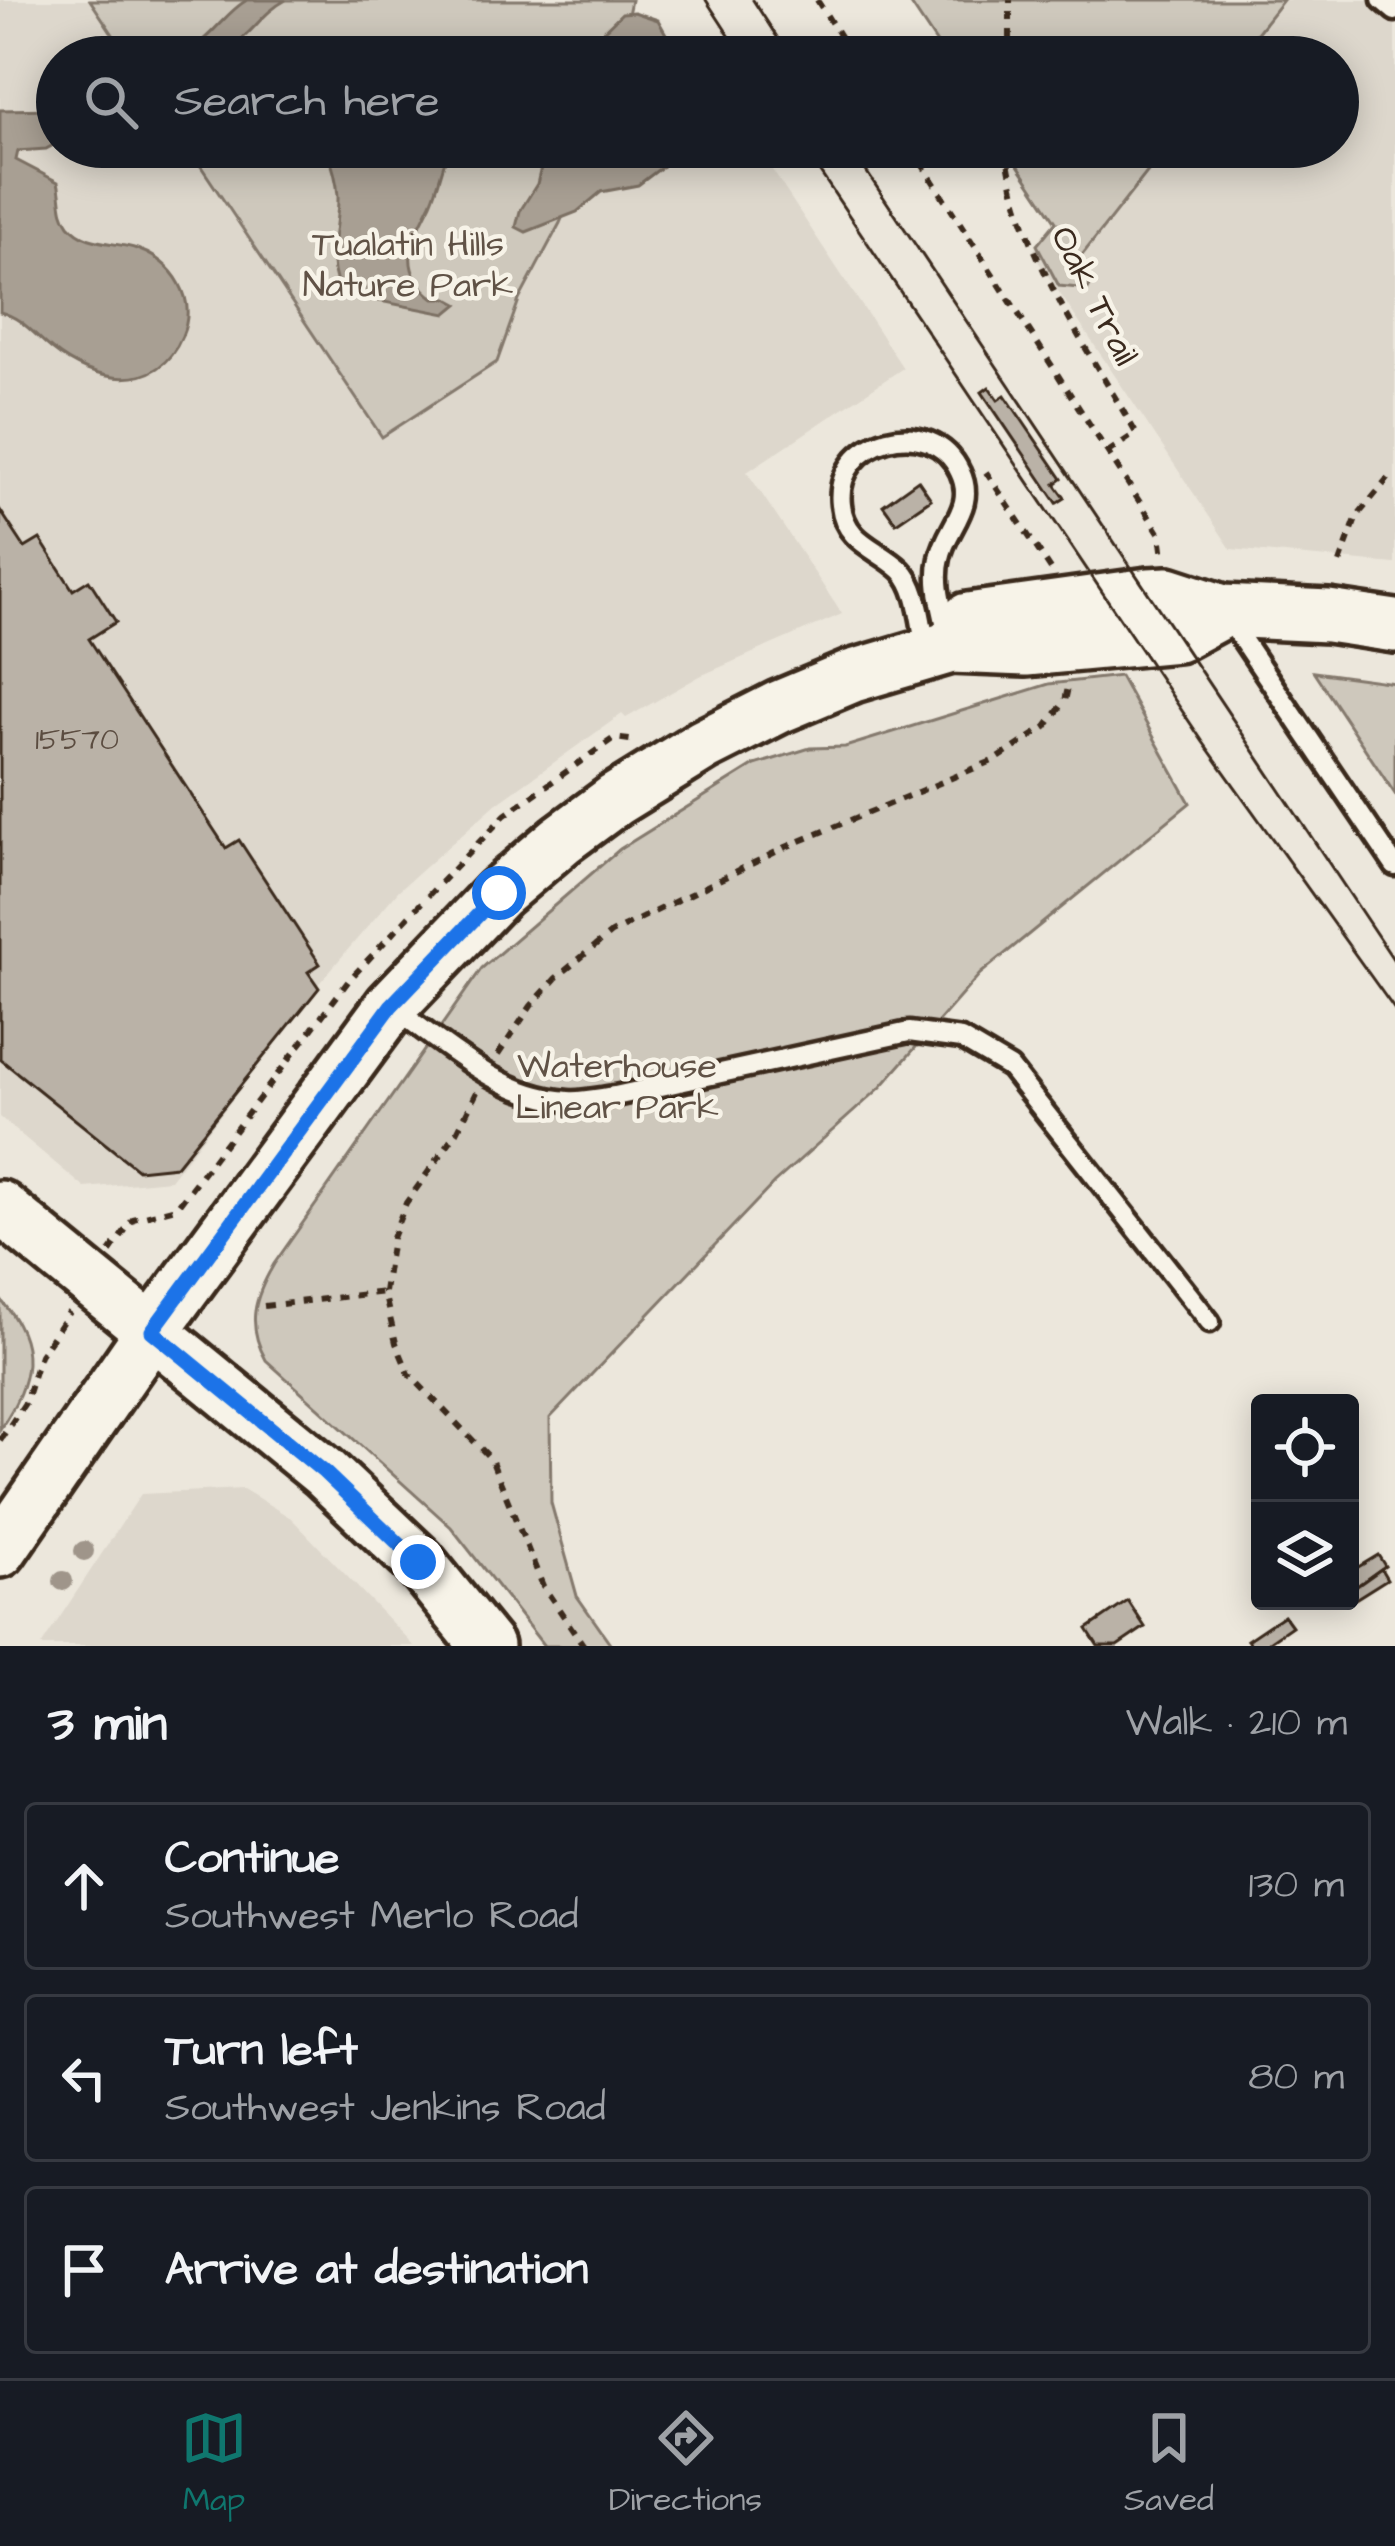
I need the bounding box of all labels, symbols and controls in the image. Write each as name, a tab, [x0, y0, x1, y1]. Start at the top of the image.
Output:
search box	[36, 36, 1359, 168]
icon: search	[78, 69, 144, 135]
text: Search here	[174, 71, 440, 133]
street label: Oak Trail	[1037, 217, 1151, 375]
park label: Tualatin Hills Nature Park	[303, 219, 513, 311]
house number: 15570	[35, 719, 119, 761]
route start	[472, 866, 526, 920]
park label: Waterhouse Linear Park	[515, 1041, 719, 1133]
map controls	[1251, 1394, 1359, 1610]
button: locate	[1251, 1394, 1359, 1502]
button: layers	[1251, 1502, 1359, 1610]
route end	[391, 1535, 445, 1589]
text: 3 min	[48, 1689, 167, 1760]
text: Walk · 210 m	[1126, 1697, 1347, 1751]
text: Continue	[165, 1828, 339, 1890]
icon: ahead	[51, 1853, 117, 1919]
text: 130 m	[1249, 1859, 1344, 1913]
text: Southwest Merlo Road	[165, 1890, 579, 1944]
text: Turn left	[165, 2020, 358, 2082]
icon: left	[51, 2045, 117, 2111]
text: 80 m	[1248, 2051, 1344, 2105]
text: Southwest Jenkins Road	[165, 2082, 606, 2136]
icon: arrive	[51, 2237, 117, 2303]
text: Arrive at destination	[165, 2239, 588, 2301]
tab: Map	[181, 2405, 247, 2523]
tab: Directions	[609, 2405, 762, 2523]
tab: Saved	[1124, 2405, 1214, 2523]

